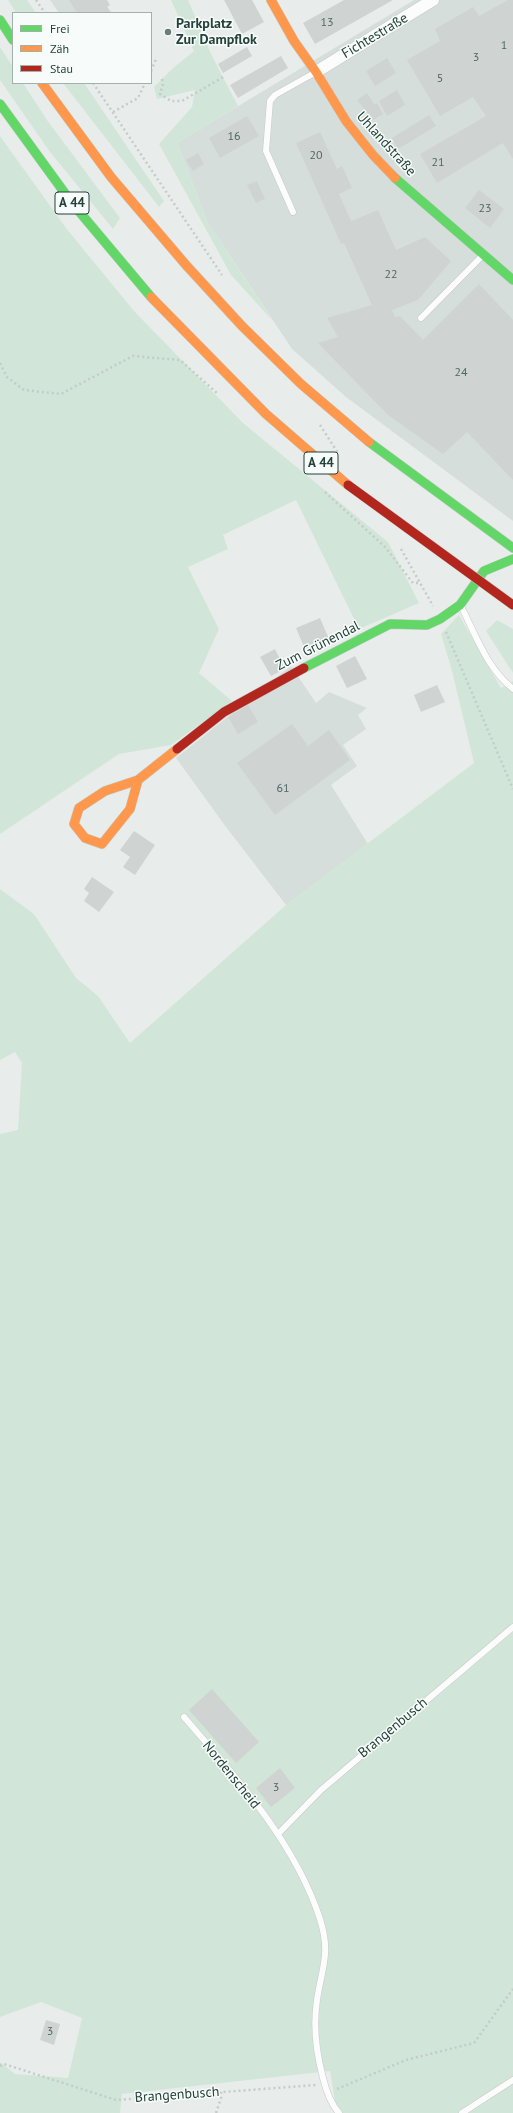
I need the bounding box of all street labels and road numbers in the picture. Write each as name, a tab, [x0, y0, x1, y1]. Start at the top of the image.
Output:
street label: Fichtestraße	[339, 10, 411, 62]
street label: Uhlandstraße	[353, 108, 419, 180]
road number: A 44	[55, 192, 89, 214]
road number: A 44	[304, 452, 338, 474]
street label: Zum Grünendal	[273, 618, 363, 674]
street label: Brangenbusch	[355, 1694, 431, 1762]
street label: Nordenscheid	[199, 1738, 263, 1812]
street label: Brangenbusch	[134, 2084, 220, 2106]

